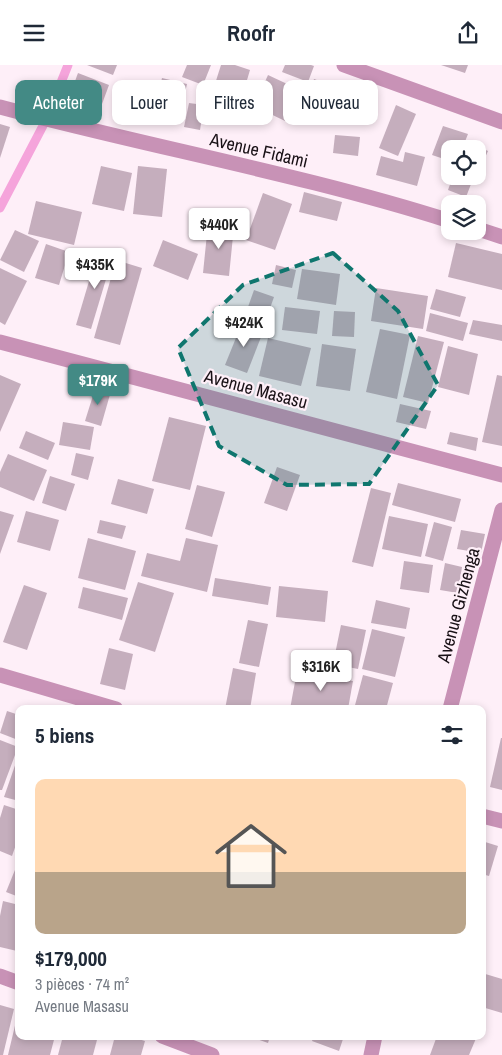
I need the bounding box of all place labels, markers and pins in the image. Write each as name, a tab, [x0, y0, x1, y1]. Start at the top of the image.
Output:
pin: $440K	[184, 207, 254, 250]
pin: $435K	[60, 247, 130, 290]
pin: $424K	[209, 305, 279, 348]
pin: $179K	[63, 363, 133, 406]
pin: $316K	[286, 649, 356, 692]

